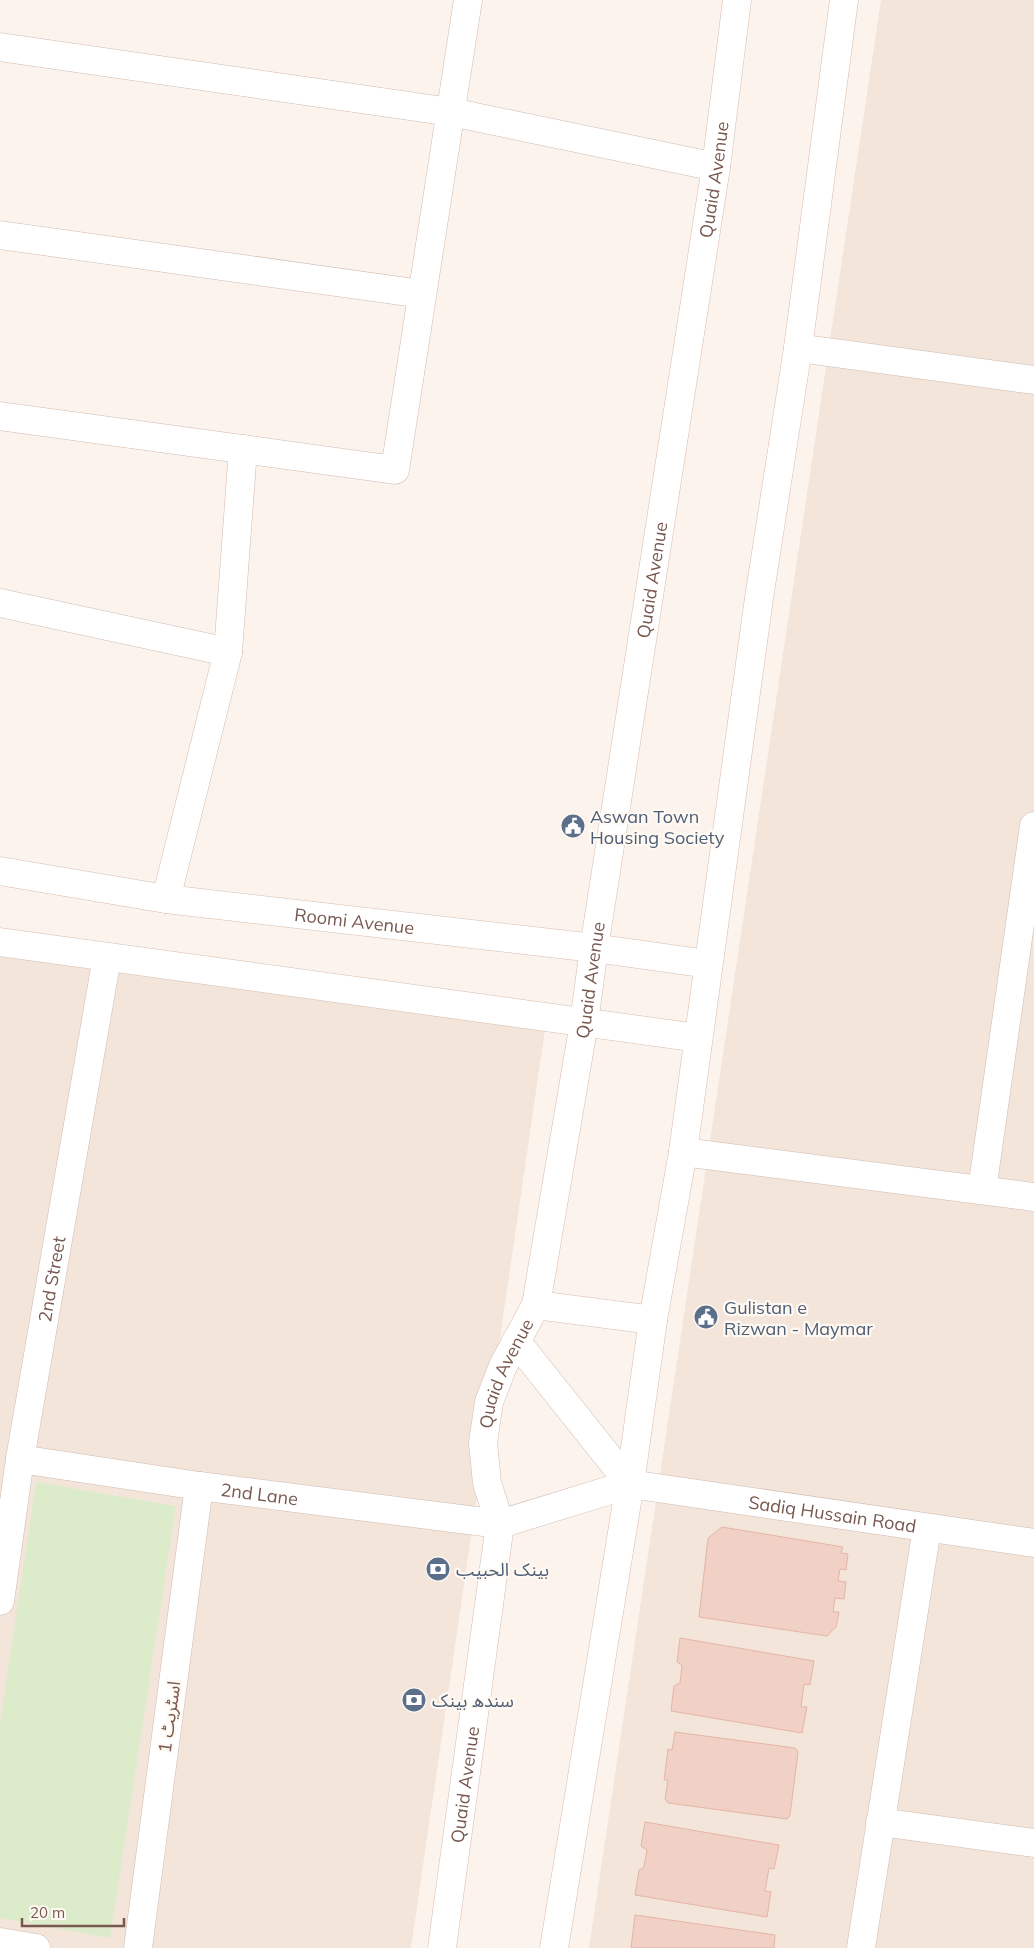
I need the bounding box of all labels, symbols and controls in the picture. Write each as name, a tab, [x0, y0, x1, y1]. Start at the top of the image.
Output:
street label: Quaid Avenue	[694, 120, 733, 240]
street label: Quaid Avenue	[631, 520, 672, 640]
place label: Aswan Town Housing Society	[590, 805, 725, 849]
public building icon: Aswan Town Housing Society	[560, 813, 586, 839]
street label: Roomi Avenue	[293, 902, 416, 939]
street label: Quaid Avenue	[570, 920, 609, 1040]
street label: 2nd Street	[32, 1234, 70, 1324]
place label: Gulistan e Rizwan - Maymar	[724, 1296, 873, 1340]
public building icon: Gulistan e Rizwan - Maymar	[693, 1304, 719, 1330]
street label: Quaid Avenue	[474, 1314, 538, 1430]
street label: 2nd Lane	[219, 1477, 300, 1510]
street label: Sadiq Hussain Road	[747, 1490, 918, 1537]
bank icon: بينک الحبيب	[425, 1556, 451, 1582]
place label: بينک الحبيب	[456, 1558, 549, 1581]
street label: اسٹریٹ 1	[153, 1680, 185, 1754]
bank icon: سندھ بینک	[401, 1687, 427, 1713]
place label: سندھ بینک	[432, 1689, 514, 1712]
street label: Quaid Avenue	[445, 1725, 484, 1844]
scale bar	[22, 1896, 125, 1928]
text: 20 m	[30, 1903, 65, 1922]

